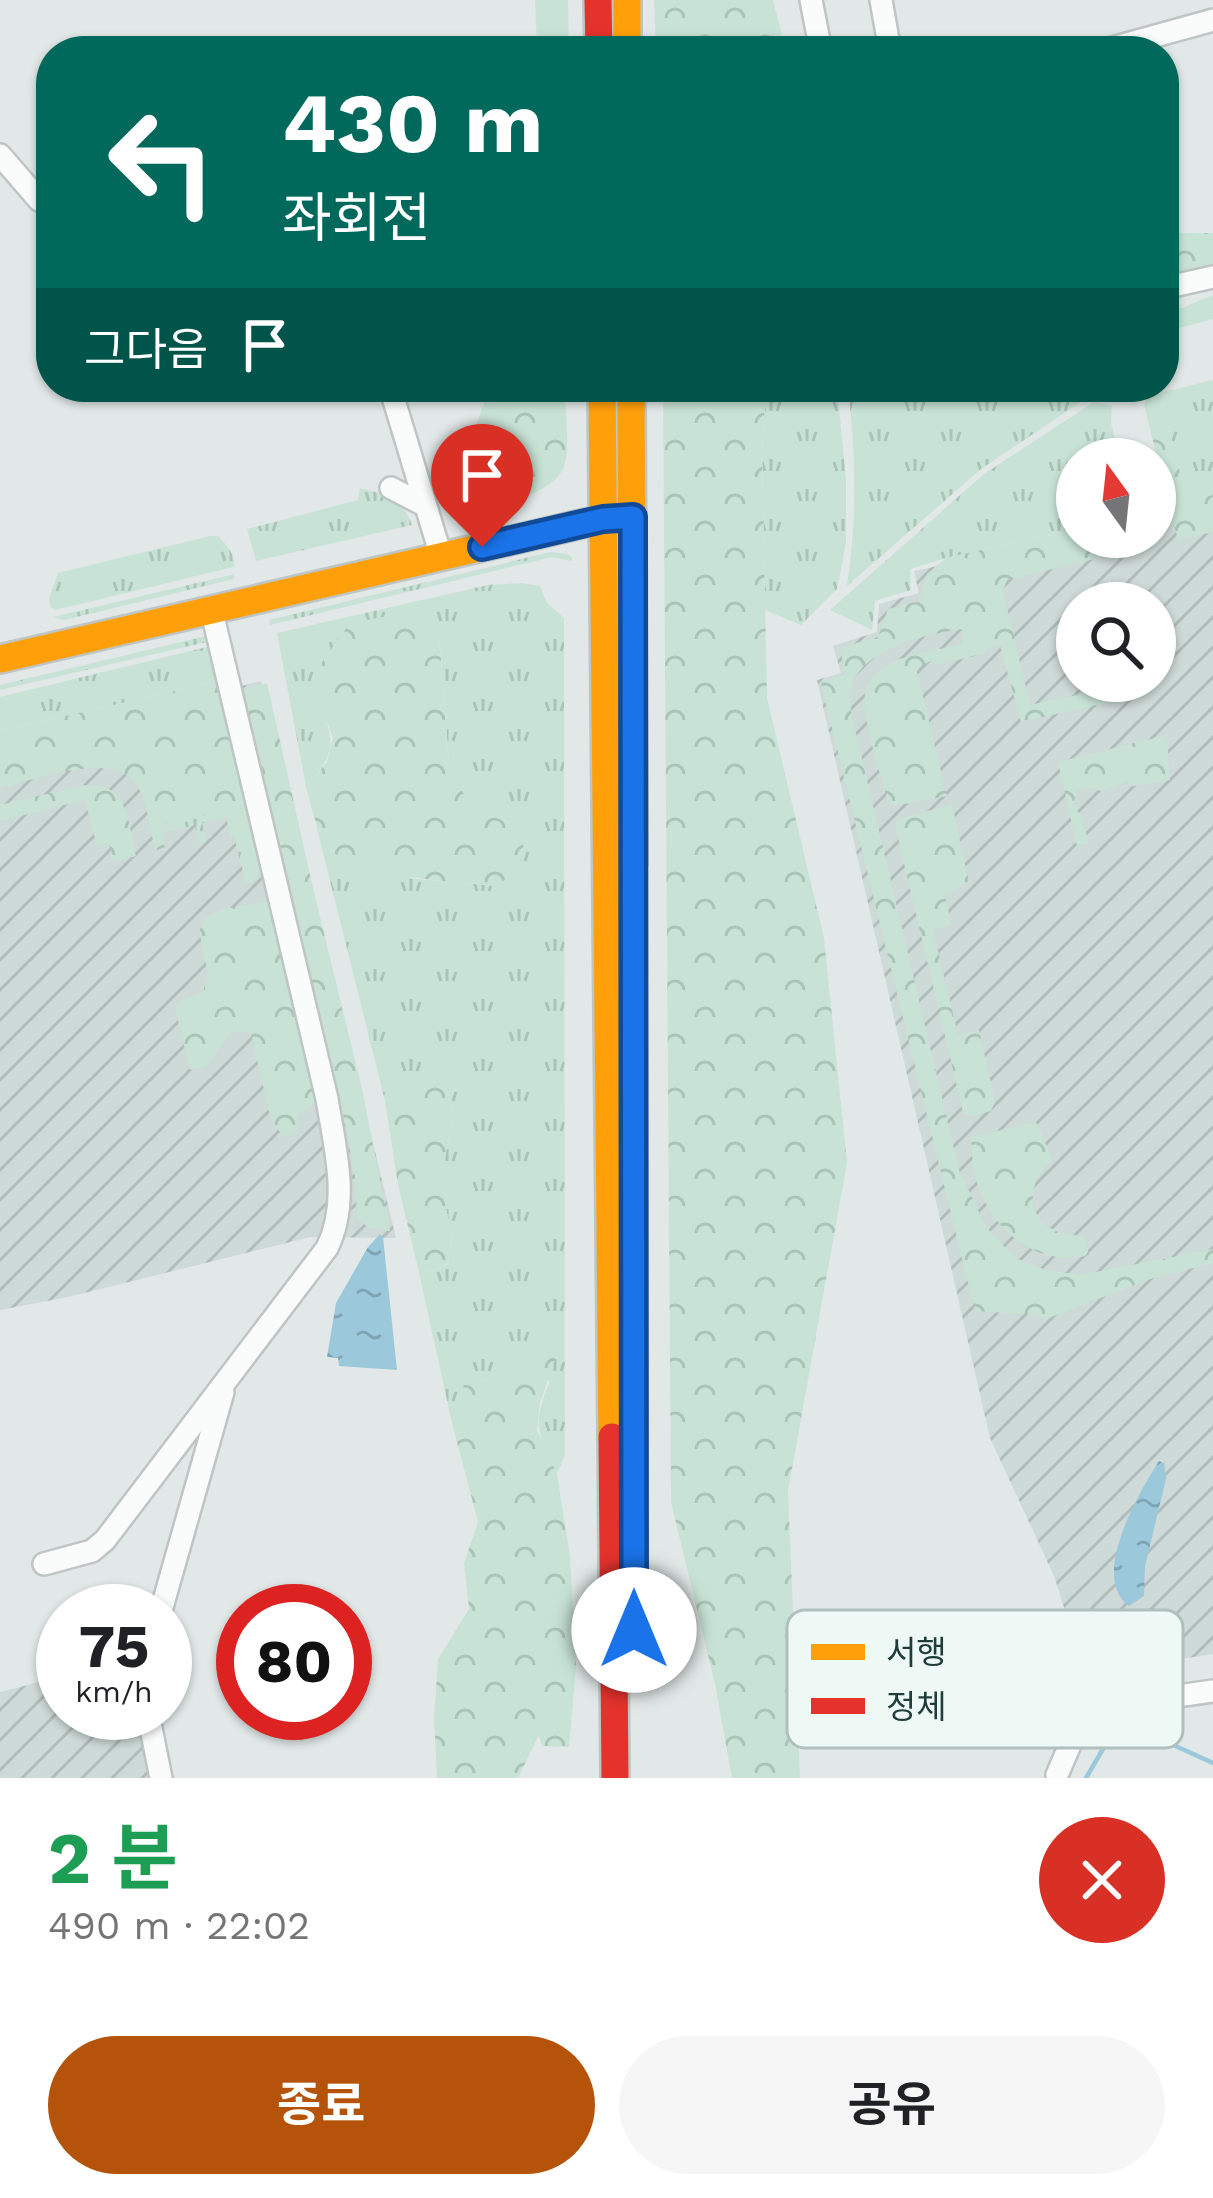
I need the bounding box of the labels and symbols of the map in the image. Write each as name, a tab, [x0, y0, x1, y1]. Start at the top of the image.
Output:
pin	[431, 424, 533, 547]
north arrow	[1056, 438, 1176, 558]
position arrow	[571, 1567, 697, 1693]
speed limit sign: 80	[216, 1584, 372, 1740]
legend	[787, 1610, 1183, 1748]
text: 서행	[886, 1633, 947, 1672]
text: 정체	[886, 1687, 947, 1726]

